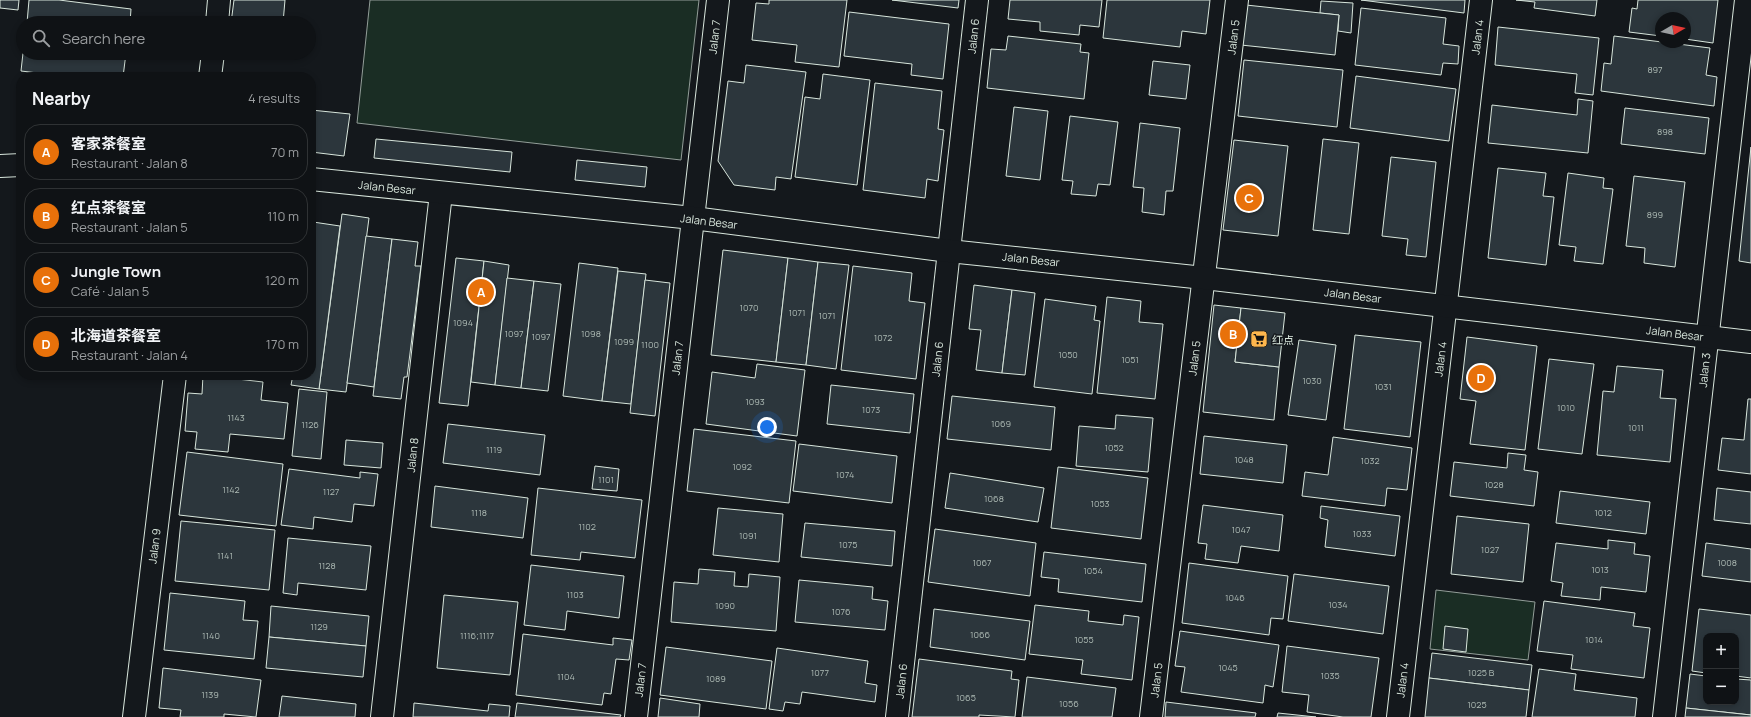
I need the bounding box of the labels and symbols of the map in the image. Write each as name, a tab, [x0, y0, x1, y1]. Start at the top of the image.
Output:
north arrow	[1655, 12, 1691, 48]
street label: Jalan 6	[964, 17, 982, 54]
street label: Jalan 7	[704, 19, 724, 55]
street label: Jalan 5	[1223, 19, 1243, 55]
street label: Jalan 4	[1467, 19, 1487, 55]
house number: 897	[1647, 63, 1663, 76]
house number: 898	[1657, 125, 1673, 138]
street label: Jalan Besar	[358, 177, 416, 197]
pin: C	[1236, 183, 1262, 213]
house number: 899	[1647, 208, 1663, 221]
street label: Jalan Besar	[679, 210, 739, 232]
street label: Jalan Besar	[1002, 249, 1060, 269]
pin: A	[468, 277, 494, 307]
street label: Jalan Besar	[1323, 284, 1383, 306]
house number: 1070	[739, 301, 759, 314]
house number: 1071	[788, 306, 806, 319]
house number: 1071	[818, 309, 836, 322]
house number: 1094	[453, 316, 473, 329]
pin: B	[1220, 319, 1246, 349]
street label: Jalan Besar	[1645, 322, 1705, 344]
house number: 1097	[505, 327, 524, 340]
house number: 1098	[581, 327, 601, 340]
supermarket icon: 红点	[1249, 329, 1269, 349]
house number: 1097	[532, 330, 551, 343]
house number: 1072	[874, 331, 892, 344]
place label: 红点	[1272, 332, 1294, 347]
house number: 1099	[614, 335, 634, 348]
house number: 1100	[641, 338, 659, 351]
street label: Jalan 7	[667, 340, 687, 376]
street label: Jalan 6	[928, 340, 946, 377]
street label: Jalan 5	[1184, 340, 1204, 376]
street label: Jalan 4	[1430, 341, 1450, 377]
house number: 1050	[1058, 348, 1078, 361]
street label: Jalan 3	[1695, 352, 1713, 388]
house number: 1051	[1121, 353, 1139, 366]
pin: D	[1468, 363, 1494, 393]
house number: 1030	[1302, 374, 1322, 387]
house number: 1031	[1374, 380, 1392, 393]
house number: 1093	[745, 395, 765, 408]
house number: 1010	[1557, 401, 1575, 414]
house number: 1073	[862, 403, 880, 416]
house number: 1143	[227, 411, 245, 424]
your location	[757, 417, 777, 437]
house number: 1069	[991, 417, 1011, 430]
house number: 1126	[301, 418, 319, 431]
house number: 1011	[1628, 421, 1644, 434]
street label: Jalan 8	[403, 437, 421, 473]
house number: 1052	[1104, 441, 1124, 454]
house number: 1119	[486, 443, 502, 456]
house number: 1048	[1234, 453, 1254, 466]
house number: 1032	[1360, 454, 1380, 467]
house number: 1092	[732, 460, 752, 473]
house number: 1074	[836, 468, 854, 481]
house number: 1101	[598, 473, 614, 486]
house number: 1028	[1484, 478, 1504, 491]
house number: 1142	[222, 483, 240, 496]
house number: 1127	[323, 485, 340, 498]
house number: 1068	[984, 492, 1004, 505]
house number: 1053	[1090, 497, 1110, 510]
house number: 1118	[471, 506, 487, 519]
house number: 1012	[1594, 506, 1612, 519]
house number: 1102	[578, 520, 596, 533]
house number: 1047	[1232, 523, 1251, 536]
street label: Jalan 9	[144, 527, 164, 565]
house number: 1033	[1353, 527, 1371, 540]
house number: 1091	[739, 529, 757, 542]
house number: 1075	[839, 538, 857, 551]
house number: 1027	[1481, 543, 1500, 556]
house number: 1141	[217, 549, 233, 562]
house number: 1067	[972, 556, 992, 569]
house number: 1008	[1717, 556, 1737, 569]
house number: 1128	[318, 559, 336, 572]
house number: 1013	[1591, 563, 1609, 576]
house number: 1054	[1083, 564, 1103, 577]
house number: 1103	[566, 588, 584, 601]
house number: 1046	[1225, 591, 1245, 604]
house number: 1034	[1328, 598, 1348, 611]
house number: 1090	[715, 599, 735, 612]
house number: 1076	[831, 605, 851, 618]
house number: 1129	[310, 620, 328, 633]
house number: 1066	[970, 628, 990, 641]
house number: 1140	[202, 629, 220, 642]
house number: 1116;1117	[460, 629, 494, 642]
house number: 1055	[1074, 633, 1094, 646]
house number: 1014	[1585, 633, 1603, 646]
house number: 1045	[1218, 661, 1238, 674]
street label: Jalan 7	[630, 662, 650, 698]
street label: Jalan 6	[892, 662, 910, 699]
street label: Jalan 5	[1146, 662, 1166, 698]
street label: Jalan 4	[1392, 662, 1412, 698]
house number: 1077	[811, 666, 830, 679]
house number: 1025 B	[1468, 666, 1495, 679]
house number: 1035	[1320, 669, 1340, 682]
house number: 1104	[557, 670, 575, 683]
house number: 1089	[706, 672, 726, 685]
house number: 1139	[201, 688, 219, 701]
house number: 1065	[956, 691, 976, 704]
house number: 1056	[1059, 697, 1079, 710]
house number: 1025	[1467, 698, 1487, 711]

